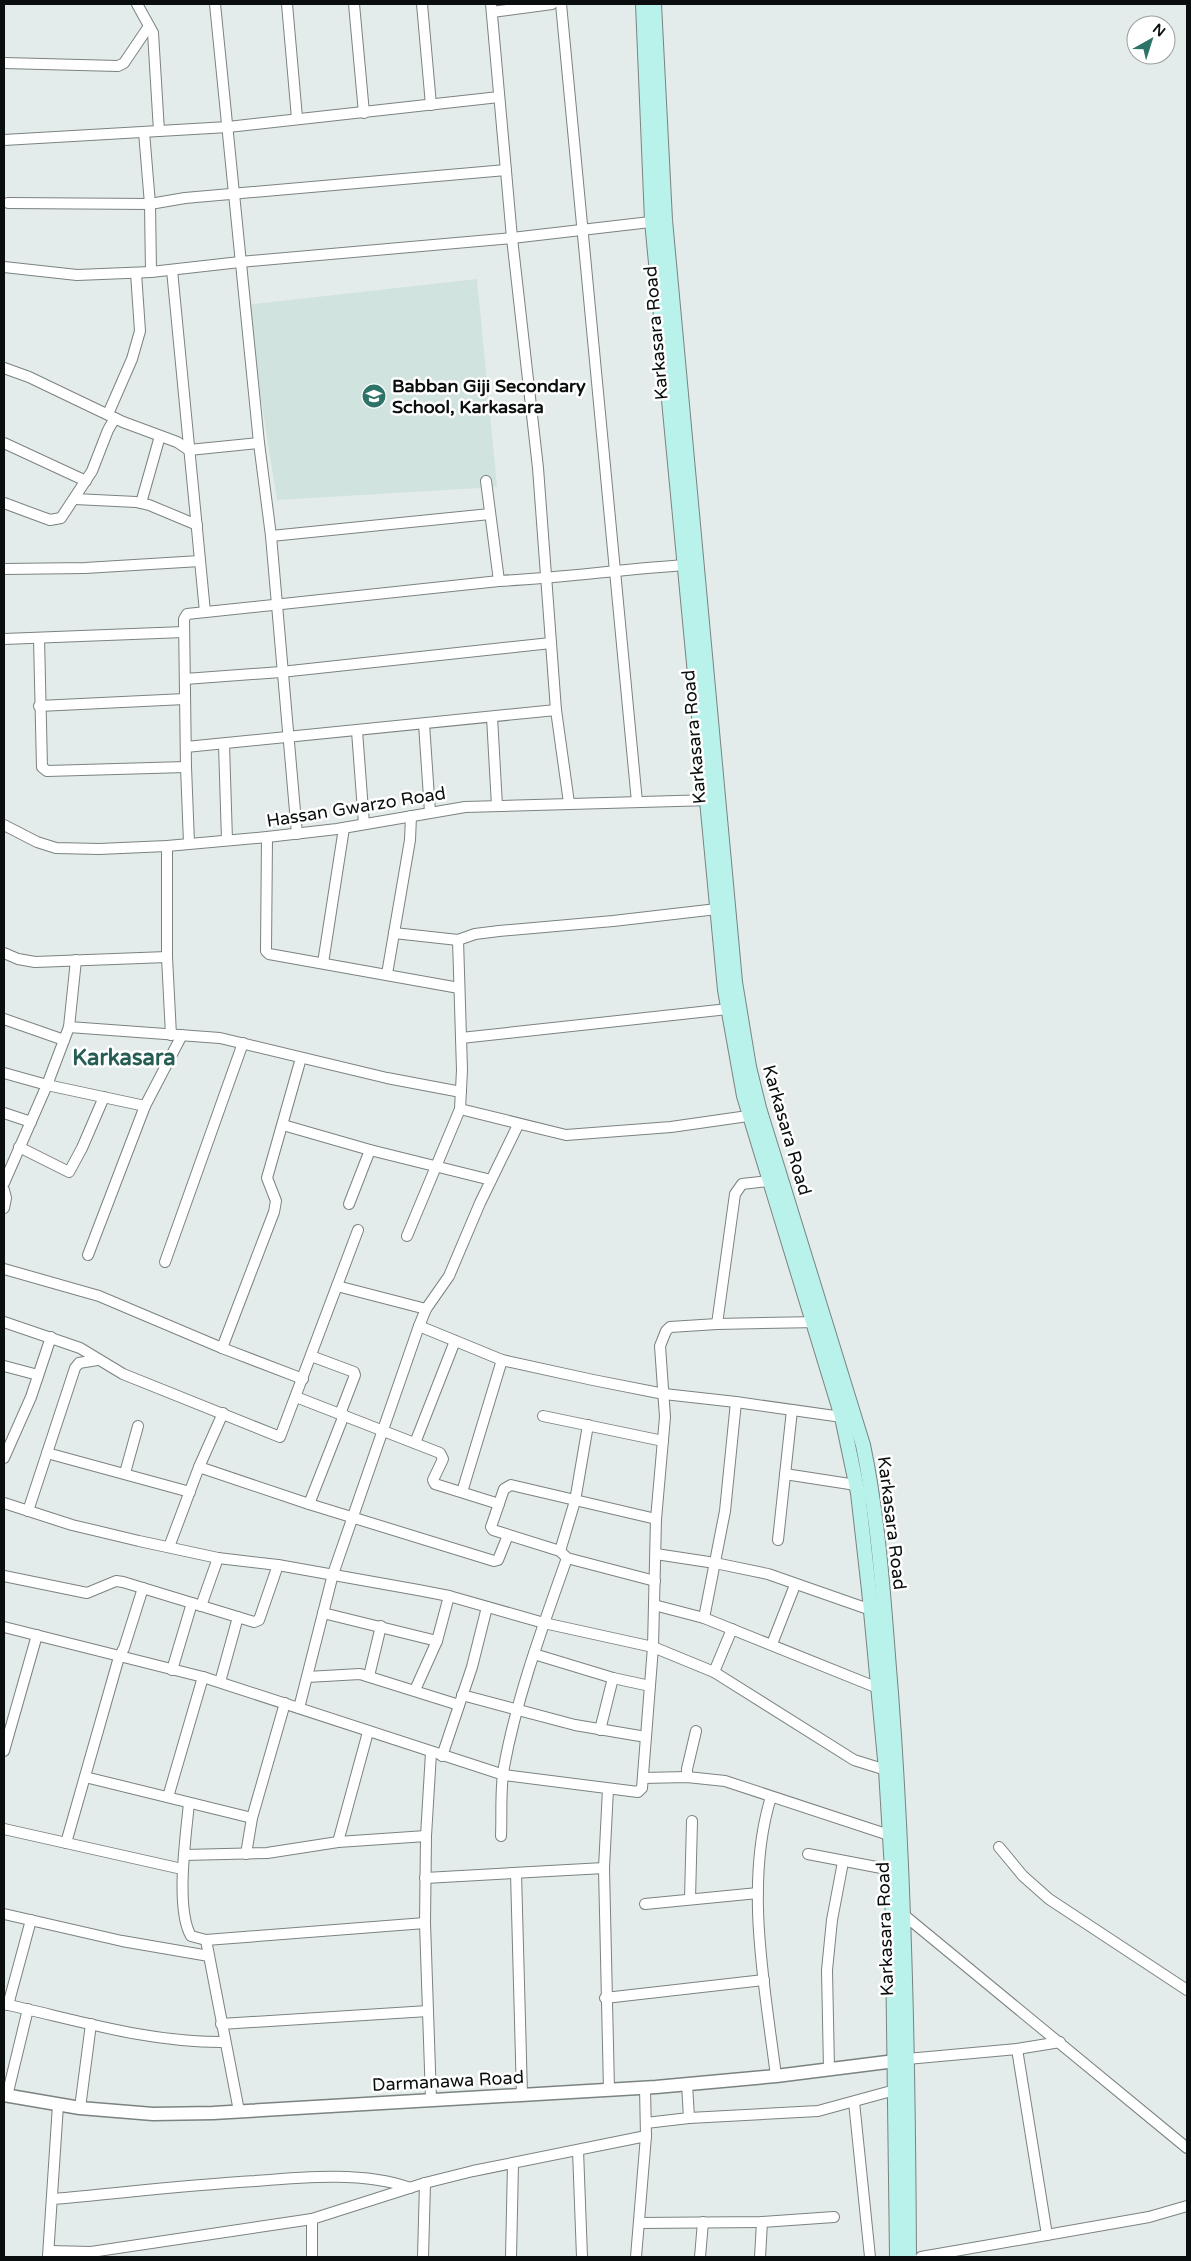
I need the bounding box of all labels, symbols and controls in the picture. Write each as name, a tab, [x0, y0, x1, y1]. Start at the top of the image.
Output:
north arrow	[1126, 15, 1176, 65]
text: N	[1149, 20, 1169, 40]
street label: Karkasara Road	[639, 265, 673, 401]
place label: Babban Giji Secondary School, Karkasara	[392, 375, 586, 418]
school or university icon: Babban Giji Secondary School, Karkasara	[361, 383, 387, 409]
street label: Karkasara Road	[677, 669, 711, 805]
street label: Hassan Gwarzo Road	[265, 782, 447, 832]
district label: Karkasara	[72, 1045, 176, 1071]
street label: Karkasara Road	[758, 1062, 816, 1198]
street label: Karkasara Road	[873, 1455, 911, 1591]
street label: Karkasara Road	[872, 1861, 898, 1997]
street label: Darmanawa Road	[371, 2066, 525, 2096]

